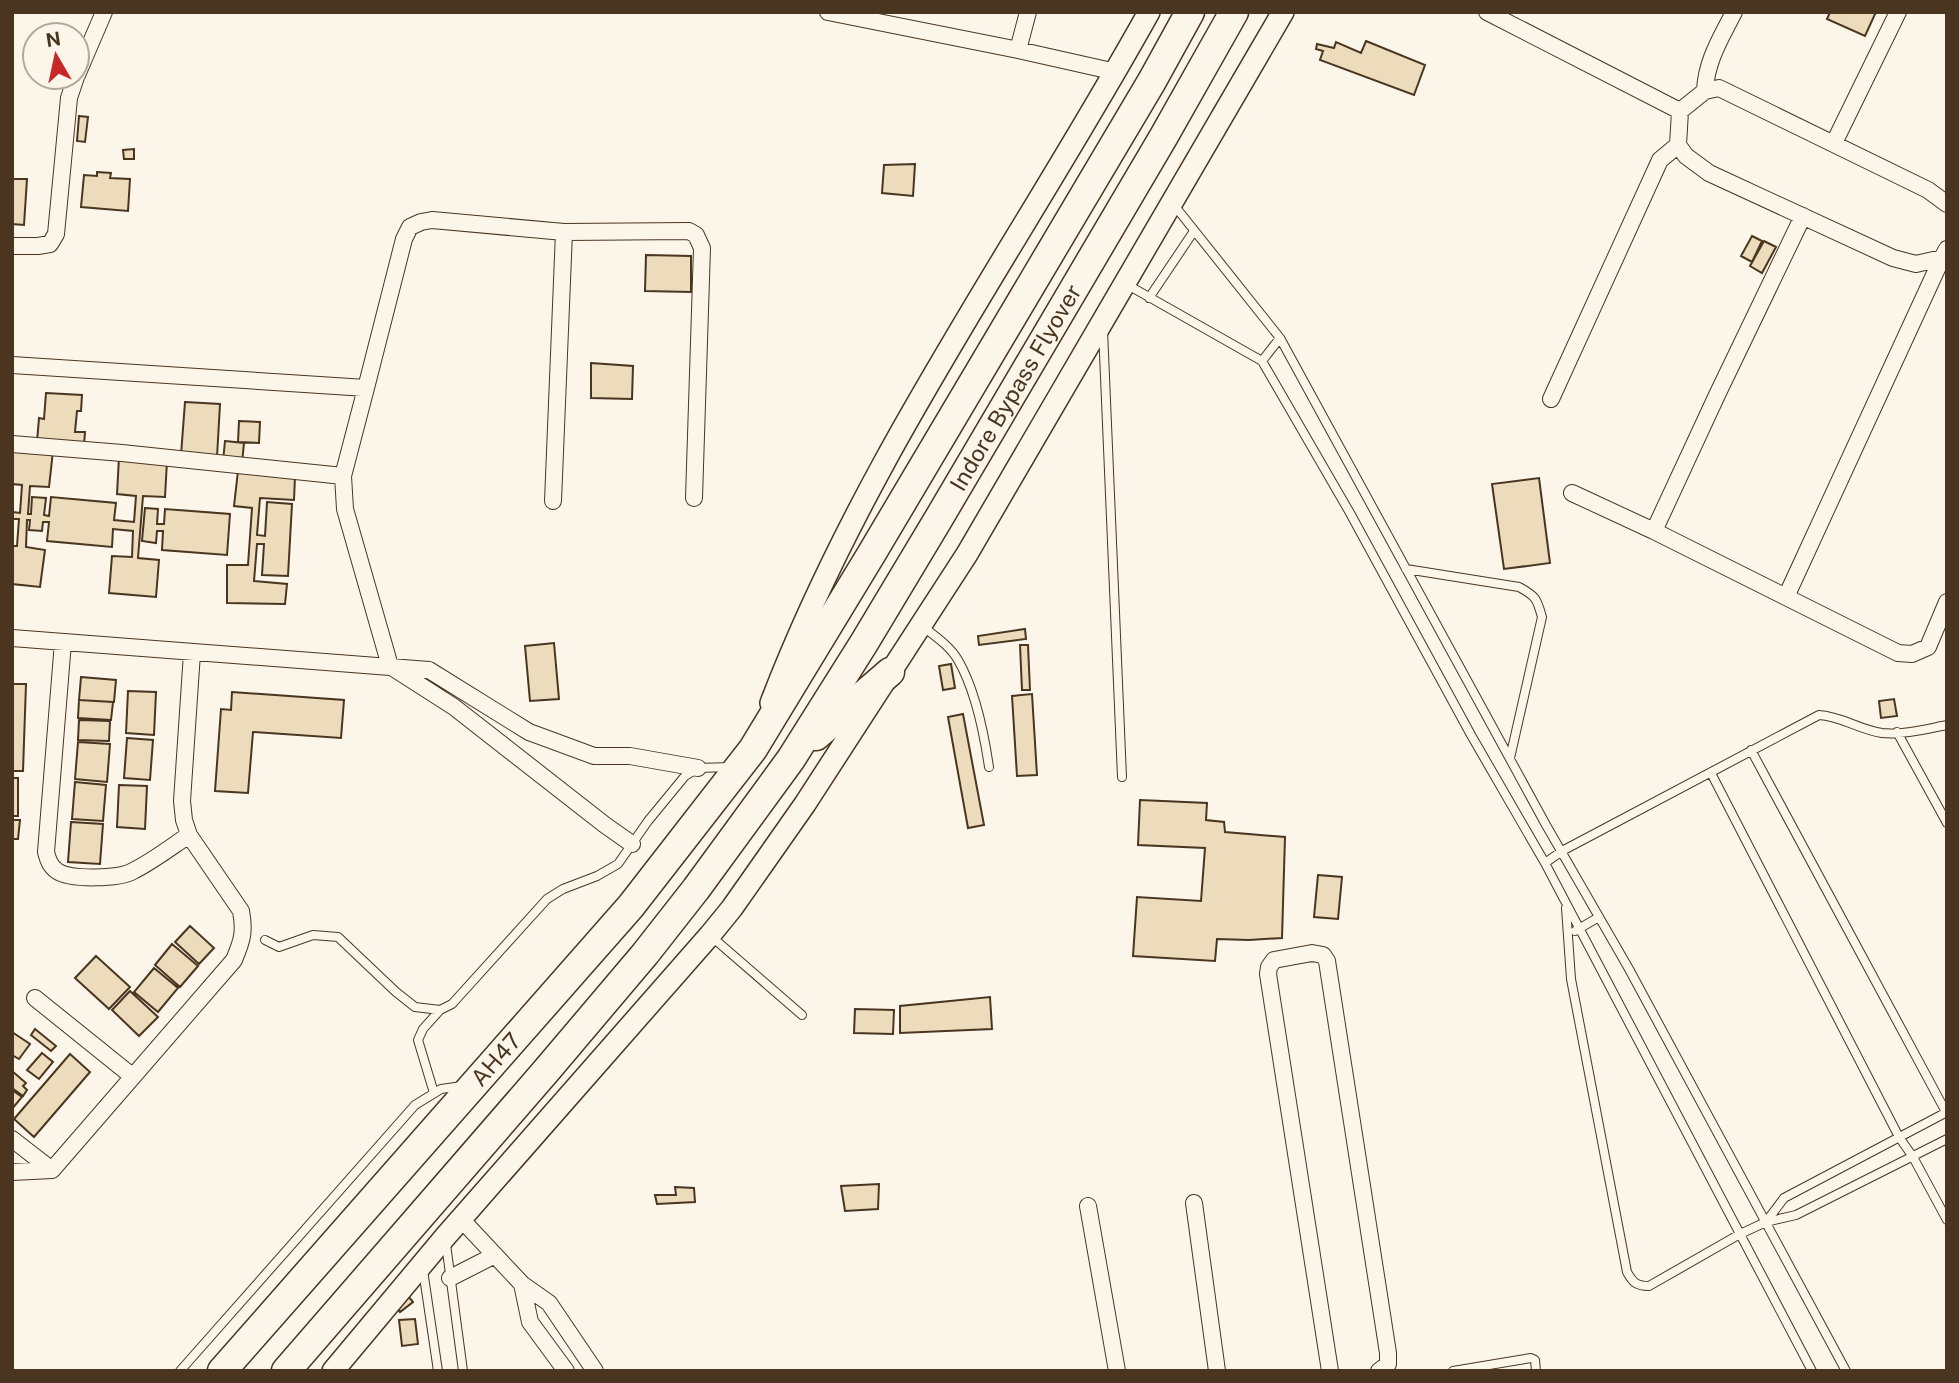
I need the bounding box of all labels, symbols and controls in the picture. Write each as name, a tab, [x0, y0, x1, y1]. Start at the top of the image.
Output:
north arrow	[21, 21, 91, 91]
text: N	[44, 27, 62, 51]
street label: Indore Bypass Flyover	[944, 279, 1087, 495]
street label: AH47	[465, 1027, 526, 1091]

